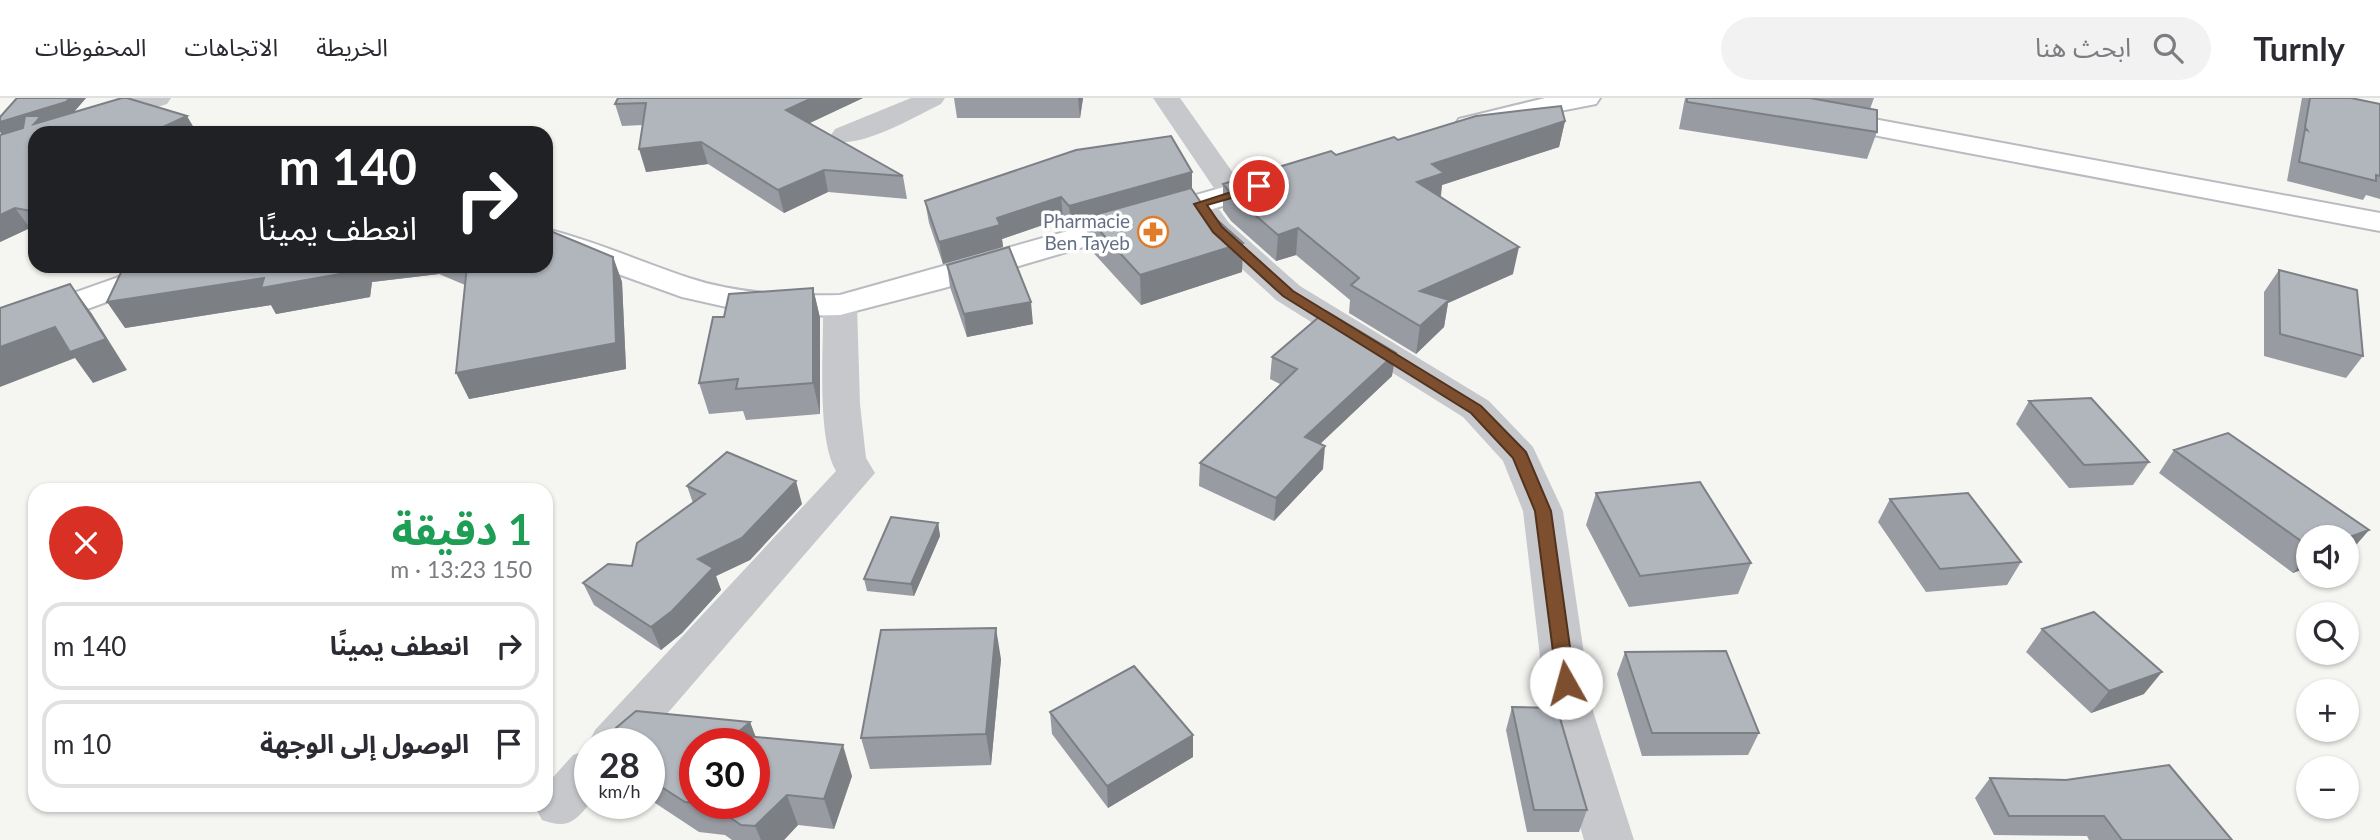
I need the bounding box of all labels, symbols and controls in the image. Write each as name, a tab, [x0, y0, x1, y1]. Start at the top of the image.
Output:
search box	[1721, 17, 2211, 80]
text: Turnly	[2253, 28, 2345, 68]
icon: search	[2149, 29, 2187, 67]
text: ابحث هنا	[2035, 31, 2131, 63]
text: المحفوظات	[35, 32, 146, 61]
text: الاتجاهات	[184, 32, 278, 61]
text: الخريطة	[316, 32, 388, 61]
text: 140 m	[279, 137, 417, 195]
icon: right	[441, 154, 532, 245]
pin	[1229, 156, 1289, 216]
icon: arrive	[1240, 167, 1278, 205]
text: انعطف يمينًا	[258, 208, 417, 247]
place label: Pharmacie Ben Tayeb	[1043, 209, 1130, 254]
pharmacy icon: Pharmacie Ben Tayeb	[1136, 215, 1170, 249]
text: 1 دقيقة	[392, 504, 532, 554]
button: close	[49, 506, 123, 580]
map controls	[2296, 525, 2359, 819]
button: sound	[2296, 525, 2359, 588]
text: 150 m · 13:23	[390, 555, 532, 583]
button: search	[2296, 602, 2359, 665]
icon: right	[490, 627, 528, 665]
text: انعطف يمينًا	[330, 629, 469, 661]
text: 140 m	[53, 630, 126, 662]
position arrow	[1529, 646, 1603, 720]
button: +	[2296, 679, 2359, 742]
icon: arrive	[490, 725, 528, 763]
text: الوصول إلى الوجهة	[260, 727, 469, 759]
text: 10 m	[53, 728, 111, 760]
speed limit sign: 30	[679, 728, 770, 819]
text: 28	[599, 743, 640, 785]
button: −	[2296, 756, 2359, 819]
text: km/h	[598, 780, 641, 802]

